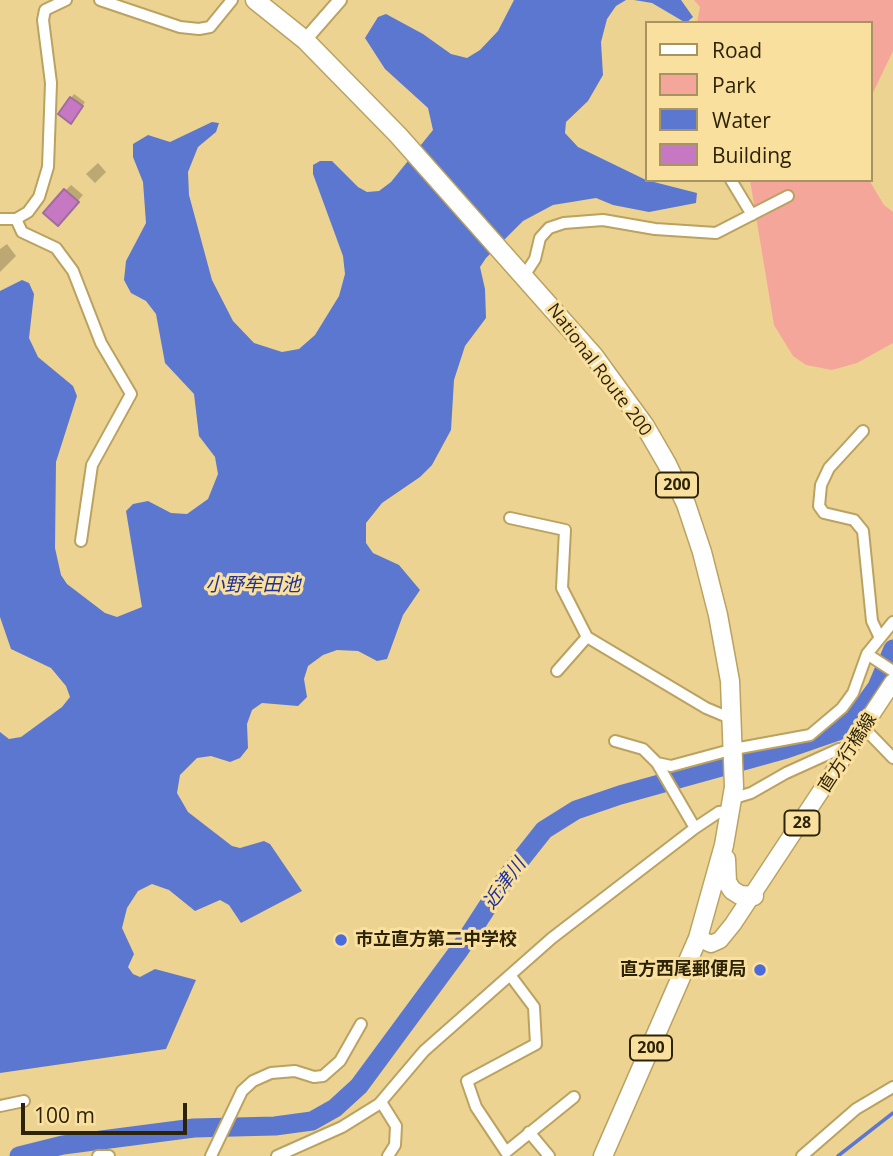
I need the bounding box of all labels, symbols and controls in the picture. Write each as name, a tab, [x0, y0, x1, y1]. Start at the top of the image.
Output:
legend	[644, 21, 872, 182]
text: Road	[712, 36, 762, 64]
text: Park	[712, 71, 756, 99]
text: Water	[712, 106, 771, 134]
text: Building	[712, 141, 791, 169]
street label: National Route 200	[542, 299, 656, 441]
road number: 200	[656, 472, 698, 498]
water label: 小野牟田池	[206, 575, 300, 597]
street label: 直方行橋線	[814, 709, 882, 797]
road number: 28	[784, 810, 820, 836]
water label: 近津川	[479, 854, 531, 914]
place label: 市立直方第二中学校	[355, 929, 517, 951]
marker: 市立直方第二中学校	[333, 932, 349, 948]
place label: 直方西尾郵便局	[620, 959, 746, 981]
marker: 直方西尾郵便局	[752, 962, 768, 978]
road number: 200	[630, 1036, 672, 1060]
scale bar	[24, 1090, 191, 1134]
text: 100 m	[34, 1101, 95, 1129]

